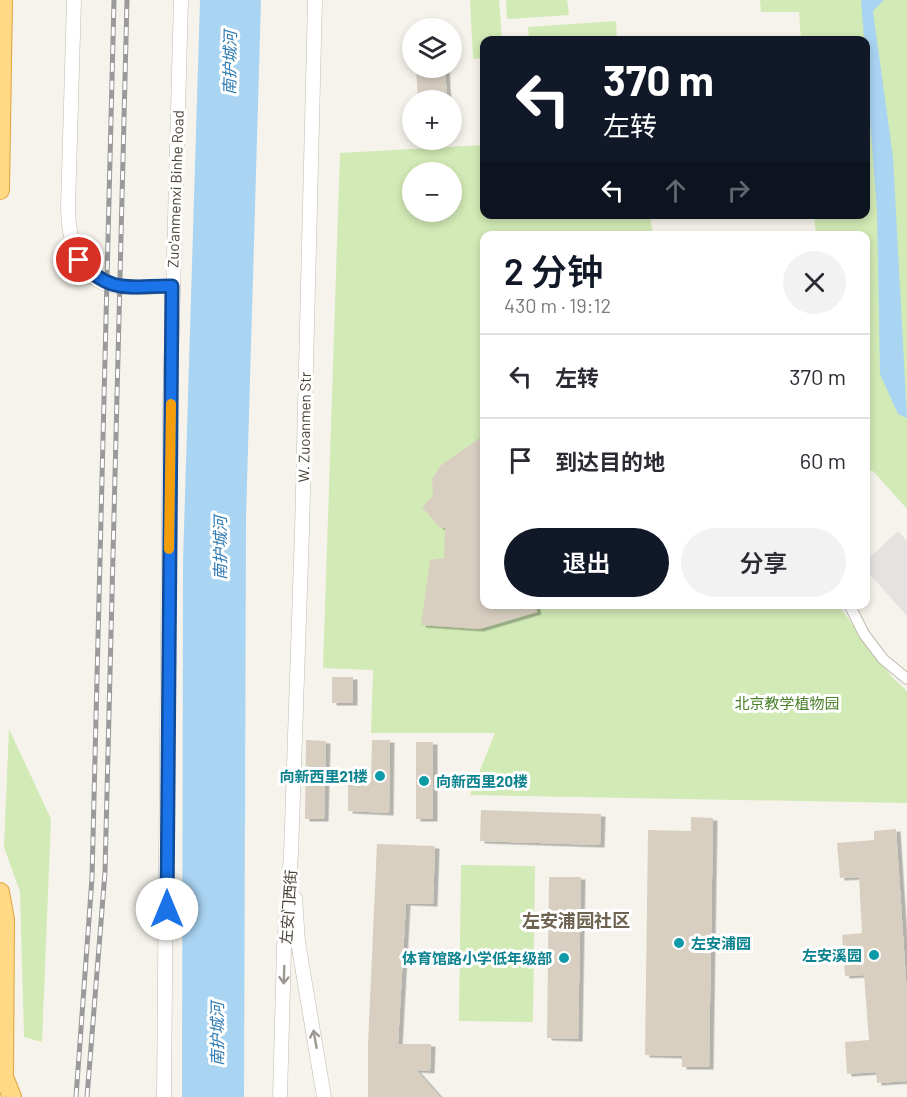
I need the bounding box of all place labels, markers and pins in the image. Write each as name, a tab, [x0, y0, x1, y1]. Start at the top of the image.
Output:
pin	[53, 234, 104, 285]
place label: 向新西里21楼	[279, 767, 368, 785]
marker: 向新西里21楼	[373, 769, 387, 783]
place label: 向新西里20楼	[436, 772, 528, 790]
marker: 向新西里20楼	[417, 774, 431, 788]
place label: 左安浦园	[691, 934, 751, 952]
marker: 左安浦园	[672, 936, 686, 950]
place label: 左安溪园	[802, 946, 862, 964]
marker: 左安溪园	[867, 948, 881, 962]
place label: 体育馆路小学低年级部	[402, 949, 552, 967]
marker: 体育馆路小学低年级部	[557, 951, 571, 965]

